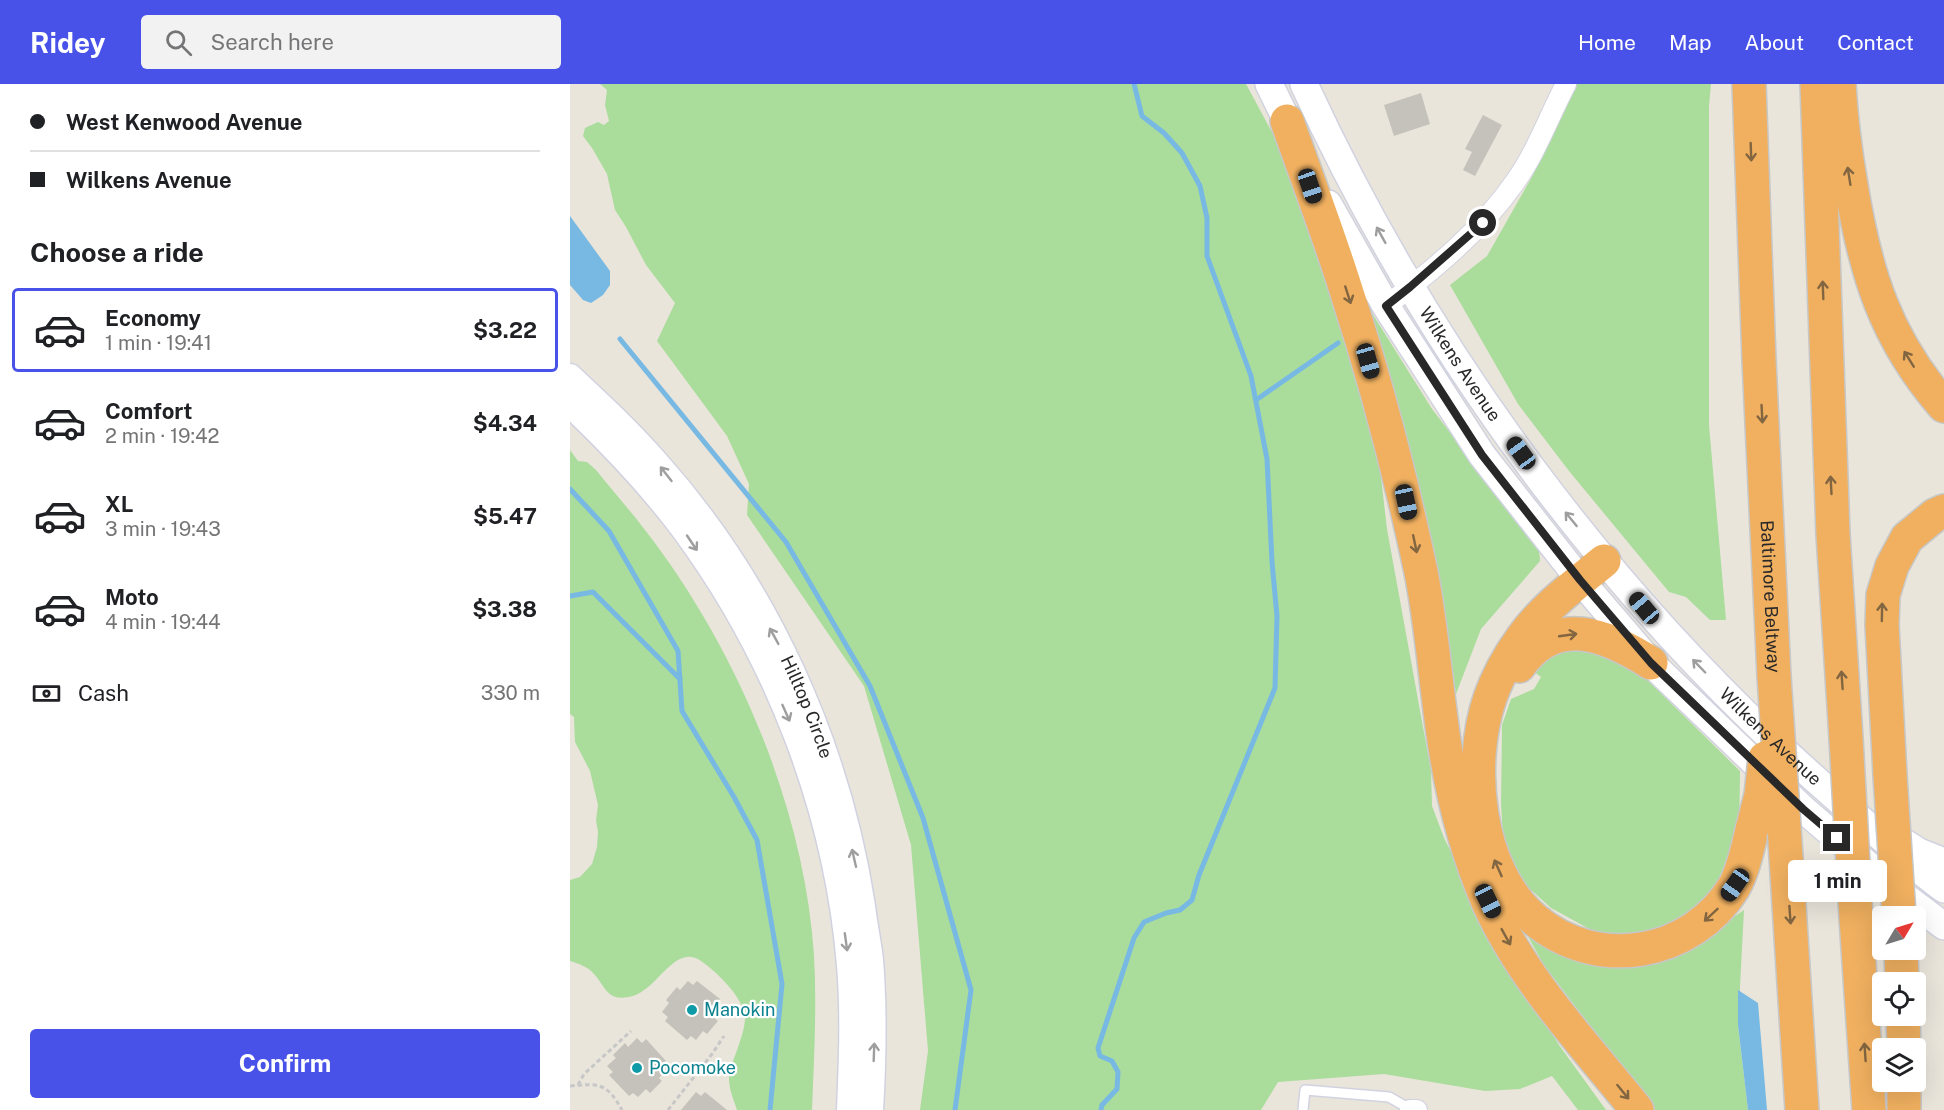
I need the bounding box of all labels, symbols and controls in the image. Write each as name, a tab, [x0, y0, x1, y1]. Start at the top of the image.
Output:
search box	[141, 15, 561, 69]
text: Ridey	[30, 26, 105, 59]
icon: search	[162, 26, 195, 59]
text: Search here	[210, 29, 334, 55]
text: Home	[1578, 30, 1636, 55]
text: Map	[1669, 30, 1712, 55]
text: About	[1745, 30, 1804, 55]
text: Contact	[1837, 30, 1914, 55]
text: West Kenwood Avenue	[66, 109, 303, 135]
one-way arrow	[1746, 142, 1757, 162]
car	[1296, 166, 1324, 206]
one-way arrow	[1844, 166, 1855, 186]
text: Wilkens Avenue	[66, 167, 232, 193]
route start	[1469, 209, 1496, 236]
one-way arrow	[1375, 227, 1387, 244]
text: Choose a ride	[30, 236, 204, 268]
one-way arrow	[1818, 281, 1829, 301]
one-way arrow	[1343, 285, 1354, 304]
icon: car	[33, 303, 87, 357]
street label: Wilkens Avenue	[1415, 303, 1506, 425]
text: Economy	[105, 305, 201, 331]
text: $3.22	[473, 317, 537, 343]
text: 1 min · 19:41	[105, 331, 212, 355]
car	[1354, 341, 1382, 381]
one-way arrow	[1903, 351, 1915, 368]
icon: car	[33, 396, 87, 450]
text: Comfort	[105, 398, 192, 424]
one-way arrow	[1756, 403, 1767, 423]
text: $4.34	[473, 410, 537, 436]
text: 2 min · 19:42	[105, 424, 219, 448]
car	[1503, 433, 1539, 473]
one-way arrow	[660, 466, 673, 482]
one-way arrow	[1826, 475, 1837, 495]
car	[1393, 483, 1419, 521]
icon: car	[33, 489, 87, 543]
text: XL	[105, 491, 133, 517]
text: $5.47	[473, 503, 537, 529]
one-way arrow	[1564, 511, 1577, 527]
text: 3 min · 19:43	[105, 517, 221, 541]
street label: Baltimore Beltway	[1757, 520, 1785, 674]
one-way arrow	[686, 534, 698, 551]
one-way arrow	[1410, 534, 1421, 554]
icon: car	[33, 582, 87, 636]
text: Moto	[105, 584, 159, 610]
car	[1626, 588, 1662, 628]
text: $3.38	[472, 596, 537, 622]
one-way arrow	[1877, 602, 1888, 622]
text: 4 min · 19:44	[105, 610, 221, 634]
one-way arrow	[768, 628, 780, 645]
one-way arrow	[1557, 629, 1577, 640]
street label: Hilltop Circle	[777, 652, 837, 761]
one-way arrow	[1691, 659, 1706, 674]
one-way arrow	[1837, 670, 1848, 690]
icon: cash	[30, 677, 63, 710]
text: Cash	[78, 680, 129, 706]
text: 330 m	[481, 681, 540, 705]
street label: Wilkens Avenue	[1715, 683, 1826, 790]
one-way arrow	[781, 704, 793, 722]
route end	[1823, 824, 1850, 851]
one-way arrow	[848, 849, 860, 868]
one-way arrow	[1492, 859, 1504, 877]
callout: 1 min	[1788, 859, 1886, 901]
car	[1717, 865, 1753, 905]
text: 1 min	[1813, 869, 1862, 893]
car	[1472, 881, 1504, 921]
one-way arrow	[1784, 905, 1795, 925]
north arrow	[1872, 906, 1926, 960]
map controls	[1872, 906, 1926, 1092]
one-way arrow	[1703, 908, 1718, 922]
one-way arrow	[1501, 927, 1512, 945]
one-way arrow	[841, 931, 852, 951]
button: locate	[1872, 972, 1926, 1026]
place label: Manokin	[704, 999, 775, 1020]
marker: Manokin	[685, 1003, 699, 1017]
button: Confirm	[30, 1029, 540, 1098]
button: layers	[1872, 1038, 1926, 1092]
one-way arrow	[868, 1042, 880, 1062]
one-way arrow	[1859, 1042, 1870, 1062]
place label: Pocomoke	[649, 1057, 736, 1078]
marker: Pocomoke	[630, 1061, 644, 1075]
one-way arrow	[1616, 1084, 1629, 1100]

